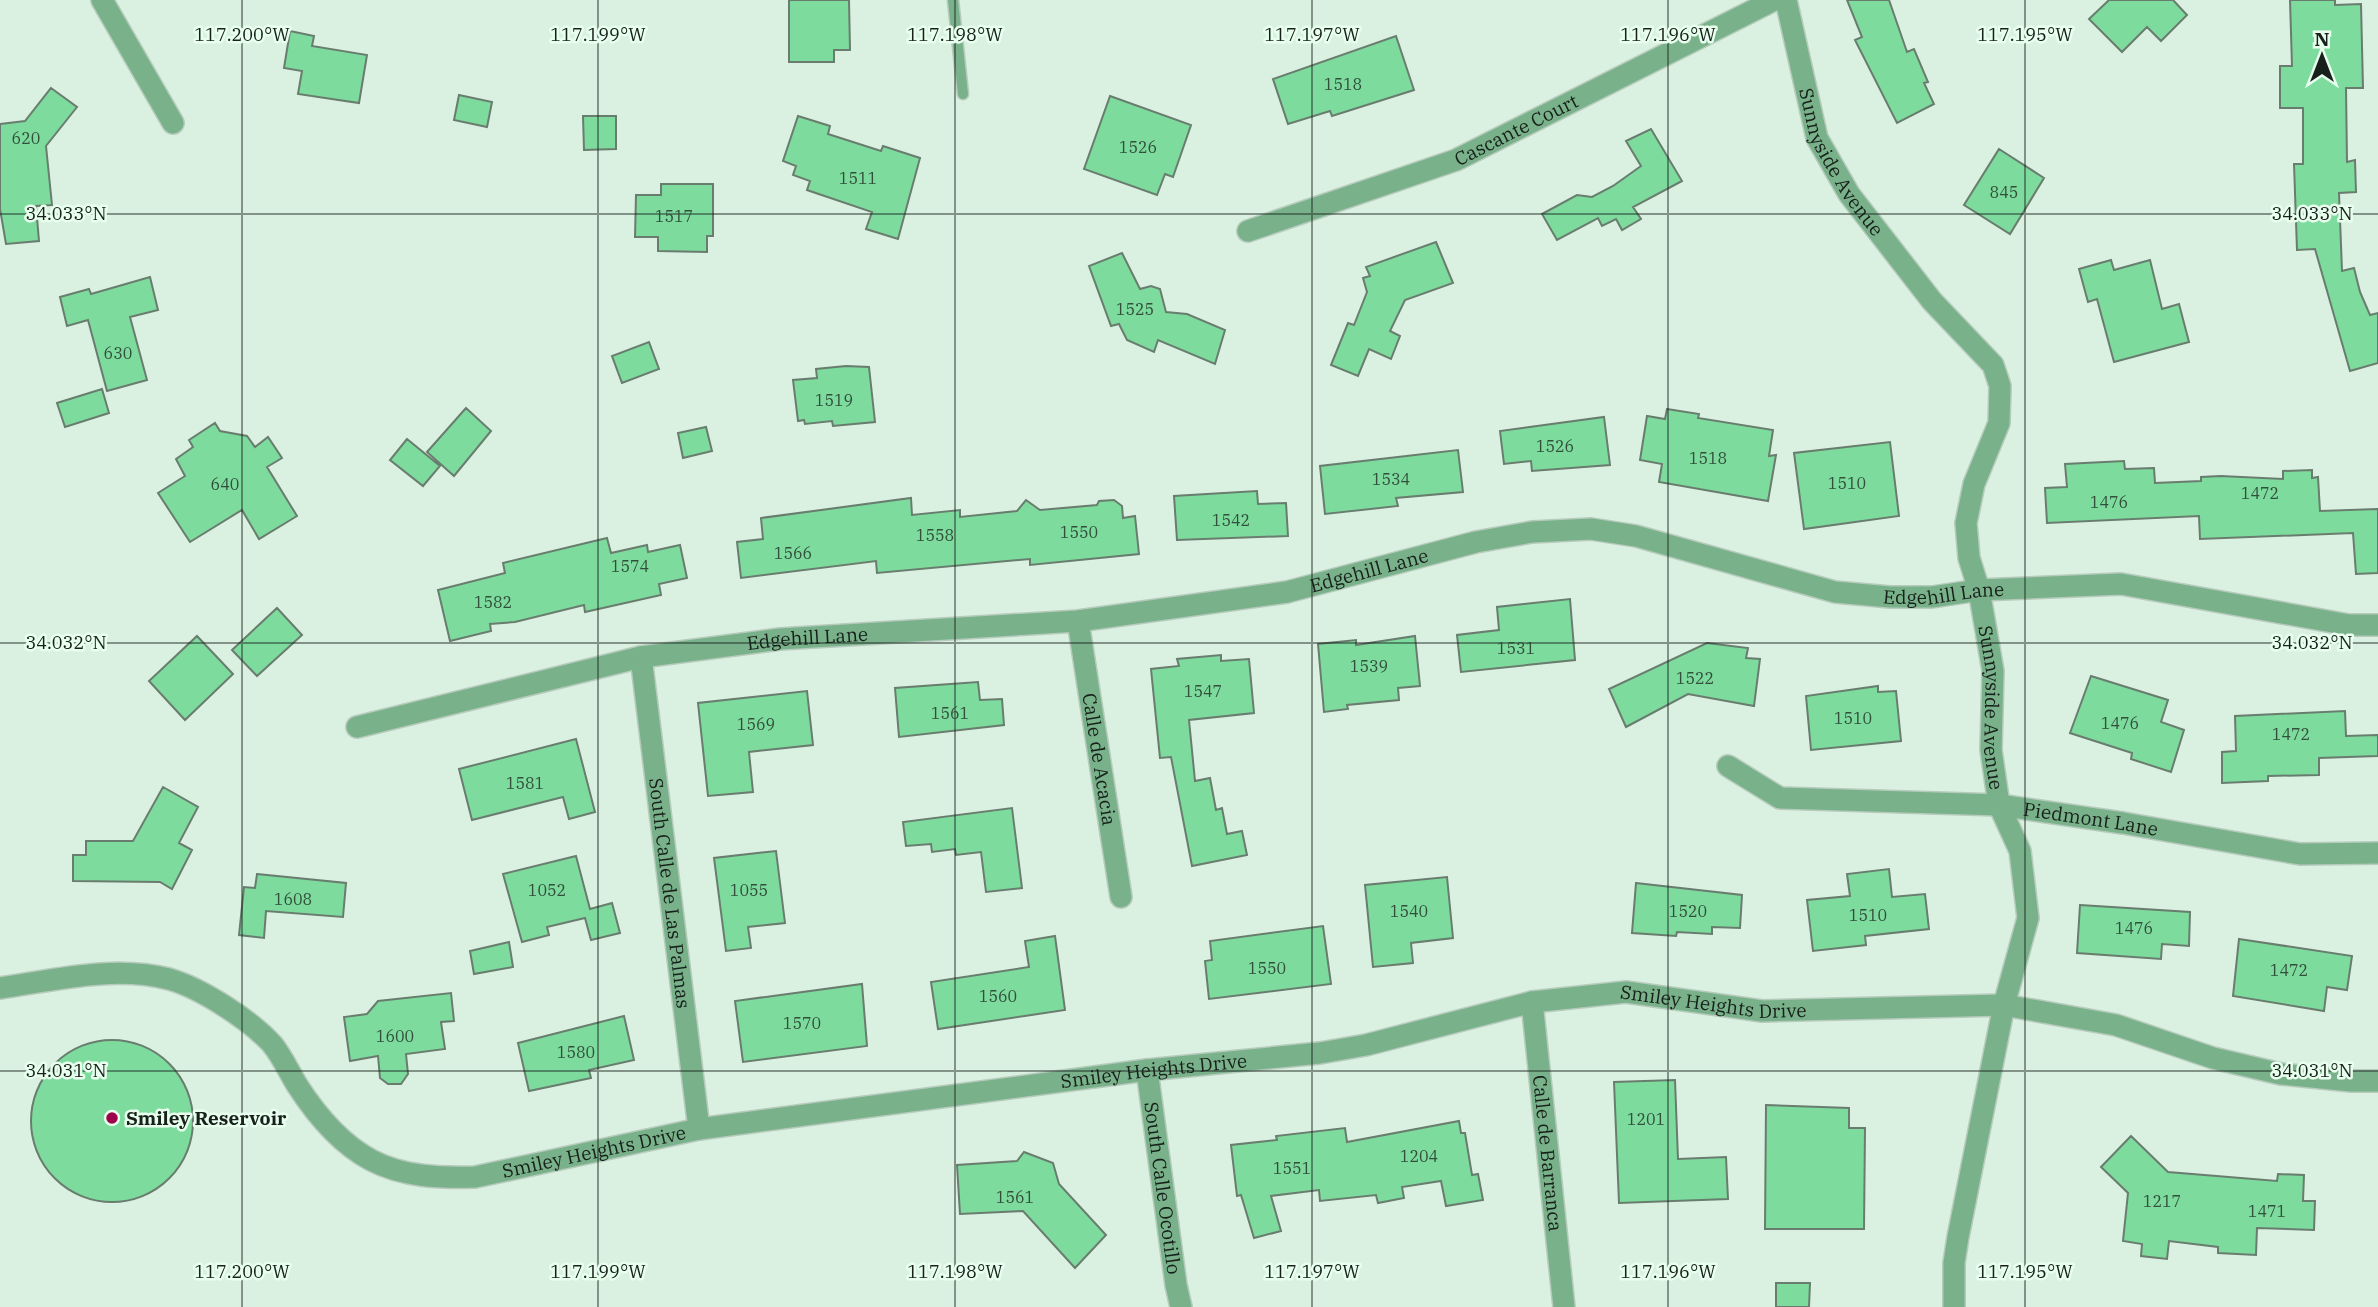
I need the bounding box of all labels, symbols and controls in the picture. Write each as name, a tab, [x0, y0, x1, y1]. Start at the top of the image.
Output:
north arrow	[2287, 21, 2357, 91]
text: 117.200°W	[194, 23, 290, 46]
text: 117.199°W	[550, 23, 646, 46]
text: 117.198°W	[907, 23, 1003, 46]
text: 117.197°W	[1264, 23, 1360, 46]
text: 117.196°W	[1620, 23, 1716, 46]
text: 117.195°W	[1977, 23, 2073, 46]
text: N	[2314, 27, 2330, 51]
house number: 1518	[1324, 74, 1362, 94]
street label: Sunnyside Avenue	[1794, 86, 1889, 241]
street label: Cascante Court	[1450, 89, 1582, 171]
house number: 620	[12, 128, 40, 148]
house number: 1526	[1119, 137, 1157, 157]
house number: 1511	[839, 168, 877, 188]
house number: 845	[1990, 182, 2018, 202]
text: 34.033°N	[25, 202, 107, 225]
text: 34.033°N	[2271, 202, 2353, 225]
house number: 1517	[655, 206, 693, 226]
house number: 1525	[1116, 299, 1154, 319]
house number: 630	[104, 343, 132, 363]
house number: 1519	[815, 390, 853, 410]
house number: 1526	[1536, 436, 1574, 456]
house number: 1518	[1689, 448, 1727, 468]
house number: 1534	[1372, 469, 1410, 489]
house number: 1510	[1828, 473, 1866, 493]
house number: 640	[211, 474, 239, 494]
house number: 1472	[2241, 483, 2279, 503]
house number: 1476	[2090, 492, 2128, 512]
house number: 1542	[1212, 510, 1250, 530]
house number: 1550	[1060, 522, 1098, 542]
house number: 1558	[916, 525, 954, 545]
house number: 1566	[774, 543, 812, 563]
street label: Edgehill Lane	[1307, 543, 1431, 597]
house number: 1574	[611, 556, 649, 576]
street label: Edgehill Lane	[1882, 577, 2005, 610]
house number: 1582	[474, 592, 512, 612]
street label: Edgehill Lane	[745, 622, 869, 655]
street label: Sunnyside Avenue	[1973, 623, 2009, 791]
text: 34.032°N	[25, 631, 107, 654]
text: 34.032°N	[2271, 631, 2353, 654]
house number: 1531	[1497, 638, 1535, 658]
house number: 1539	[1350, 656, 1388, 676]
house number: 1522	[1676, 668, 1714, 688]
house number: 1547	[1184, 681, 1222, 701]
street label: Calle de Acacia	[1077, 691, 1122, 827]
house number: 1561	[931, 703, 969, 723]
house number: 1510	[1834, 708, 1872, 728]
house number: 1476	[2101, 713, 2139, 733]
house number: 1569	[737, 714, 775, 734]
house number: 1472	[2272, 724, 2310, 744]
house number: 1581	[506, 773, 544, 793]
street label: South Calle de Las Palmas	[644, 777, 696, 1010]
street label: Piedmont Lane	[2022, 797, 2160, 841]
house number: 1052	[528, 880, 566, 900]
house number: 1055	[730, 880, 768, 900]
house number: 1608	[274, 889, 312, 909]
house number: 1540	[1390, 901, 1428, 921]
house number: 1520	[1669, 901, 1707, 921]
house number: 1510	[1849, 905, 1887, 925]
house number: 1476	[2115, 918, 2153, 938]
house number: 1550	[1248, 958, 1286, 978]
house number: 1472	[2270, 960, 2308, 980]
street label: Smiley Heights Drive	[1619, 979, 1807, 1023]
house number: 1560	[979, 986, 1017, 1006]
house number: 1570	[783, 1013, 821, 1033]
house number: 1600	[376, 1026, 414, 1046]
house number: 1580	[557, 1042, 595, 1062]
street label: Smiley Heights Drive	[1059, 1048, 1248, 1093]
text: 34.031°N	[25, 1059, 107, 1082]
text: 34.031°N	[2271, 1059, 2353, 1082]
street label: Calle de Barranca	[1528, 1074, 1568, 1233]
street label: South Calle Ocotillo	[1139, 1100, 1186, 1276]
place label: Smiley Reservoir	[126, 1106, 287, 1130]
house number: 1201	[1627, 1109, 1665, 1129]
marker: Smiley Reservoir	[104, 1110, 120, 1126]
street label: Smiley Heights Drive	[500, 1120, 688, 1183]
house number: 1204	[1400, 1146, 1438, 1166]
house number: 1551	[1273, 1158, 1311, 1178]
house number: 1561	[996, 1187, 1034, 1207]
house number: 1217	[2143, 1191, 2181, 1211]
house number: 1471	[2248, 1201, 2286, 1221]
text: 117.200°W	[194, 1260, 290, 1283]
text: 117.199°W	[550, 1260, 646, 1283]
text: 117.198°W	[907, 1260, 1003, 1283]
text: 117.197°W	[1264, 1260, 1360, 1283]
text: 117.196°W	[1620, 1260, 1716, 1283]
text: 117.195°W	[1977, 1260, 2073, 1283]

